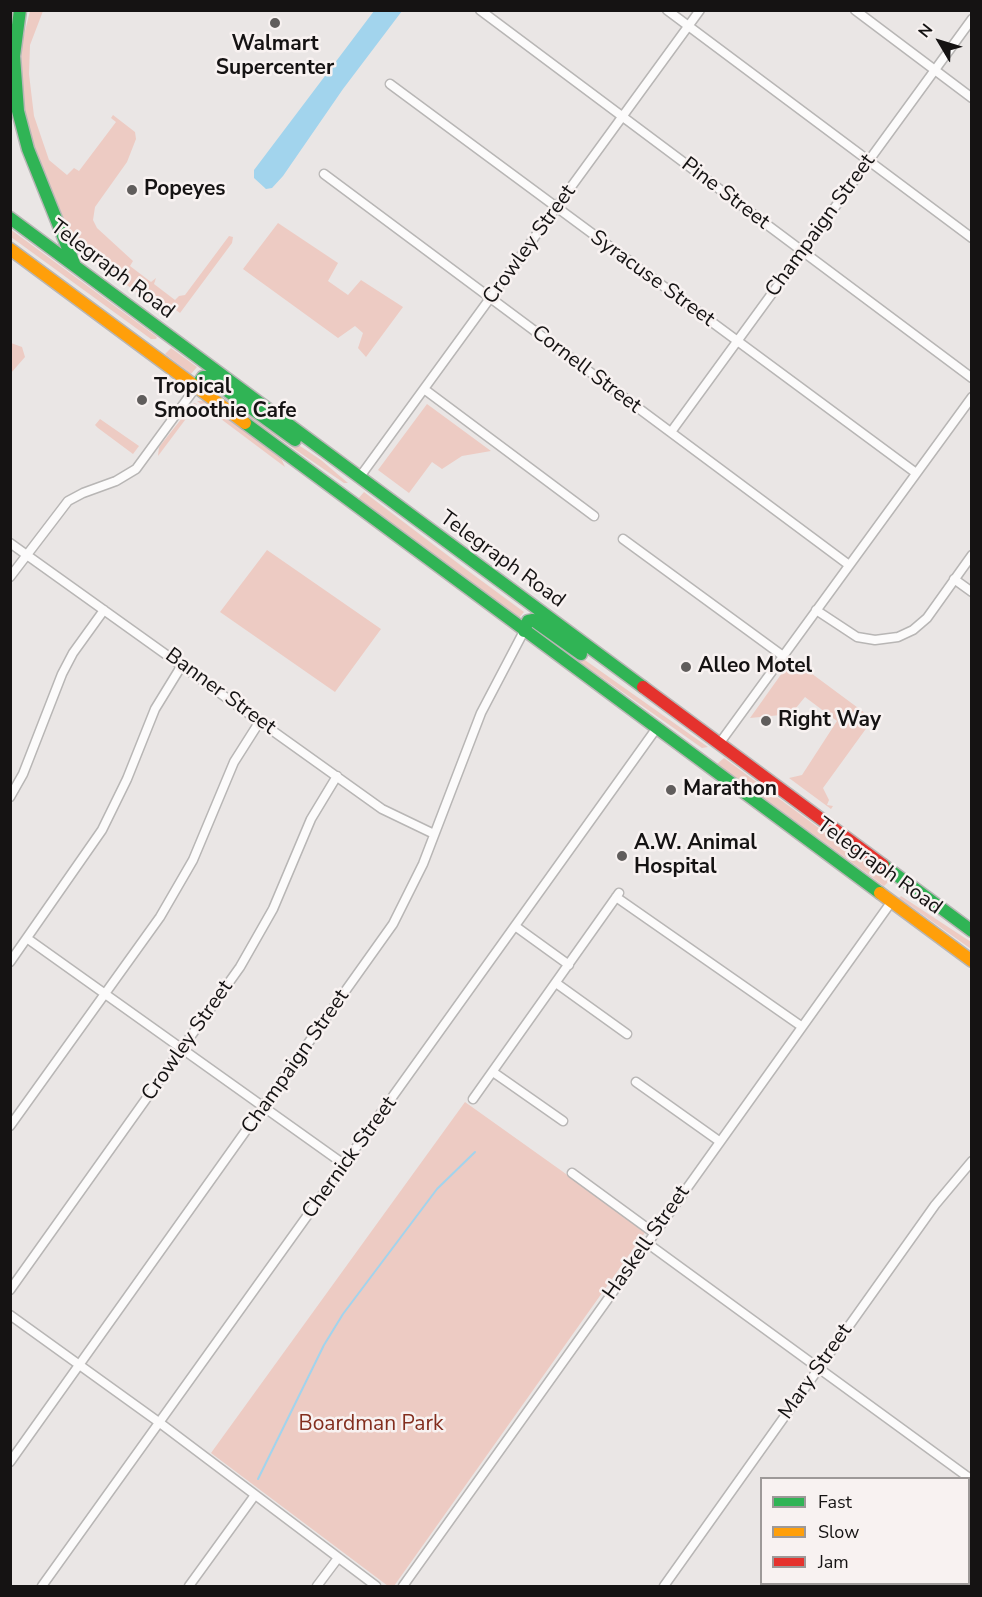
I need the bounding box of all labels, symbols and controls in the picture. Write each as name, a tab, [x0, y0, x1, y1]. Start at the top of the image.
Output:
north arrow	[910, 12, 970, 72]
marker: Walmart Supercenter	[268, 16, 282, 30]
text: N	[913, 19, 938, 42]
place label: Walmart Supercenter	[216, 32, 334, 82]
street label: Champaign Street	[761, 150, 881, 302]
street label: Pine Street	[676, 153, 774, 235]
place label: Popeyes	[144, 177, 226, 203]
street label: Crowley Street	[478, 180, 582, 310]
marker: Popeyes	[125, 183, 139, 197]
street label: Telegraph Road	[45, 215, 179, 325]
street label: Syracuse Street	[585, 225, 719, 333]
street label: Cornell Street	[526, 321, 646, 419]
place label: Tropical Smoothie Cafe	[154, 375, 297, 425]
marker: Tropical Smoothie Cafe	[135, 393, 149, 407]
street label: Telegraph Road	[434, 506, 570, 614]
street label: Banner Street	[160, 643, 280, 741]
place label: Alleo Motel	[698, 654, 812, 680]
marker: Alleo Motel	[679, 660, 693, 674]
place label: Right Way	[778, 708, 881, 734]
marker: Right Way	[759, 714, 773, 728]
place label: Marathon	[683, 777, 777, 803]
marker: Marathon	[664, 783, 678, 797]
street label: Telegraph Road	[811, 813, 947, 921]
place label: A.W. Animal Hospital	[634, 831, 757, 881]
marker: A.W. Animal Hospital	[615, 849, 629, 863]
street label: Crowley Street	[137, 976, 239, 1106]
street label: Champaign Street	[237, 985, 355, 1139]
street label: Chernick Street	[297, 1092, 403, 1224]
street label: Haskell Street	[598, 1181, 696, 1305]
street label: Mary Street	[774, 1319, 858, 1425]
park label: Boardman Park	[299, 1412, 443, 1438]
legend	[760, 1477, 970, 1585]
text: Fast	[818, 1490, 852, 1514]
text: Slow	[818, 1520, 859, 1544]
text: Jam	[818, 1550, 849, 1574]

